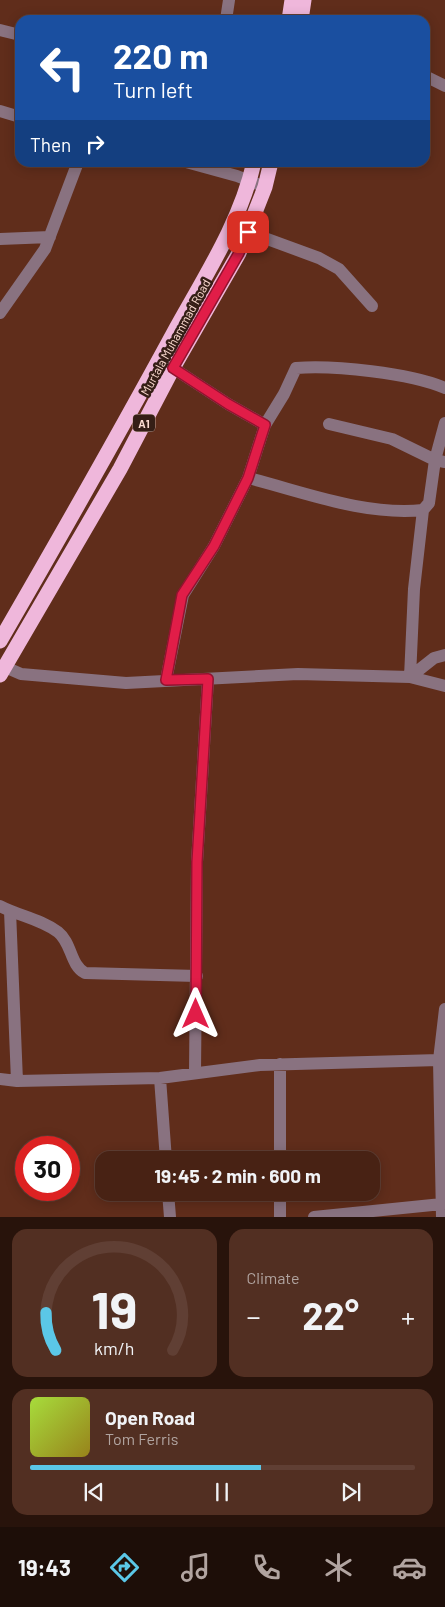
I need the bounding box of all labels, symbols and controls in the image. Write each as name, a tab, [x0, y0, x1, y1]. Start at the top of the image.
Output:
text: 220 m	[113, 34, 208, 76]
icon: left	[30, 35, 95, 100]
text: Turn left	[113, 76, 193, 102]
icon: right	[81, 130, 109, 158]
text: Then	[30, 133, 71, 156]
pin	[227, 211, 269, 253]
icon: arrive	[234, 218, 262, 246]
street label: Murtala Muhammad Road	[137, 277, 213, 397]
road number: A1	[133, 414, 155, 432]
position arrow	[169, 987, 221, 1039]
speed limit sign: 30	[15, 1136, 80, 1201]
text: 19:45 · 2 min · 600 m	[154, 1164, 321, 1187]
text: Climate	[247, 1268, 299, 1287]
text: 19	[91, 1277, 137, 1339]
text: 22°	[302, 1292, 359, 1338]
text: −	[247, 1299, 261, 1333]
text: +	[401, 1299, 415, 1333]
text: km/h	[94, 1337, 134, 1359]
text: Open Road	[105, 1406, 195, 1429]
text: Tom Ferris	[105, 1429, 179, 1448]
icon: previous	[80, 1478, 108, 1506]
icon: pause	[208, 1478, 236, 1506]
icon: next	[337, 1478, 365, 1506]
icon: directions	[107, 1550, 142, 1585]
icon: music	[178, 1550, 213, 1585]
icon: phone	[249, 1550, 284, 1585]
icon: climate	[321, 1550, 356, 1585]
icon: car	[392, 1550, 427, 1585]
text: 19:43	[18, 1554, 71, 1580]

